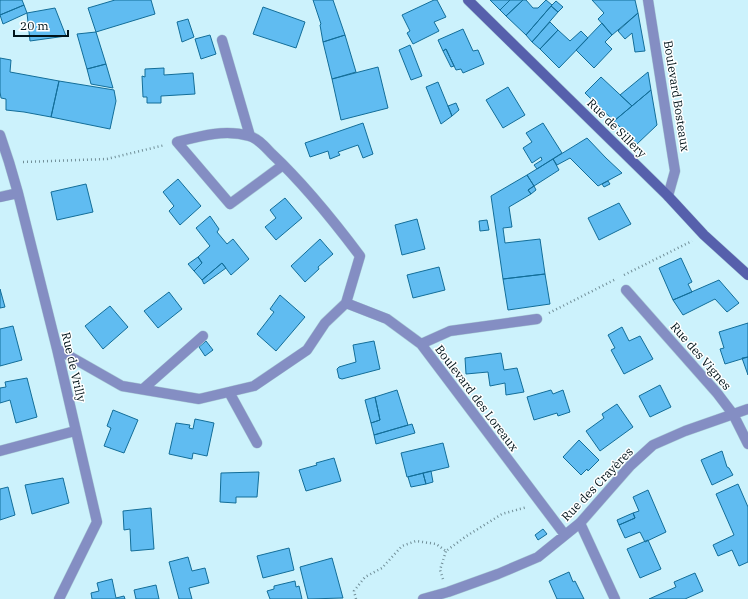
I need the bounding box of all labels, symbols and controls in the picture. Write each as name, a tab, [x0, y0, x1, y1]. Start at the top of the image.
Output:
scale bar	[14, 12, 68, 38]
text: 20 m	[20, 18, 49, 33]
street label: Boulevard Bosteaux	[661, 39, 693, 153]
street label: Rue de Sillery	[584, 95, 650, 161]
street label: Rue des Vignes	[667, 319, 735, 393]
street label: Rue de Vrilly	[59, 331, 89, 404]
street label: Boulevard des Loreaux	[432, 342, 522, 454]
street label: Rue des Crayères	[558, 444, 636, 524]

